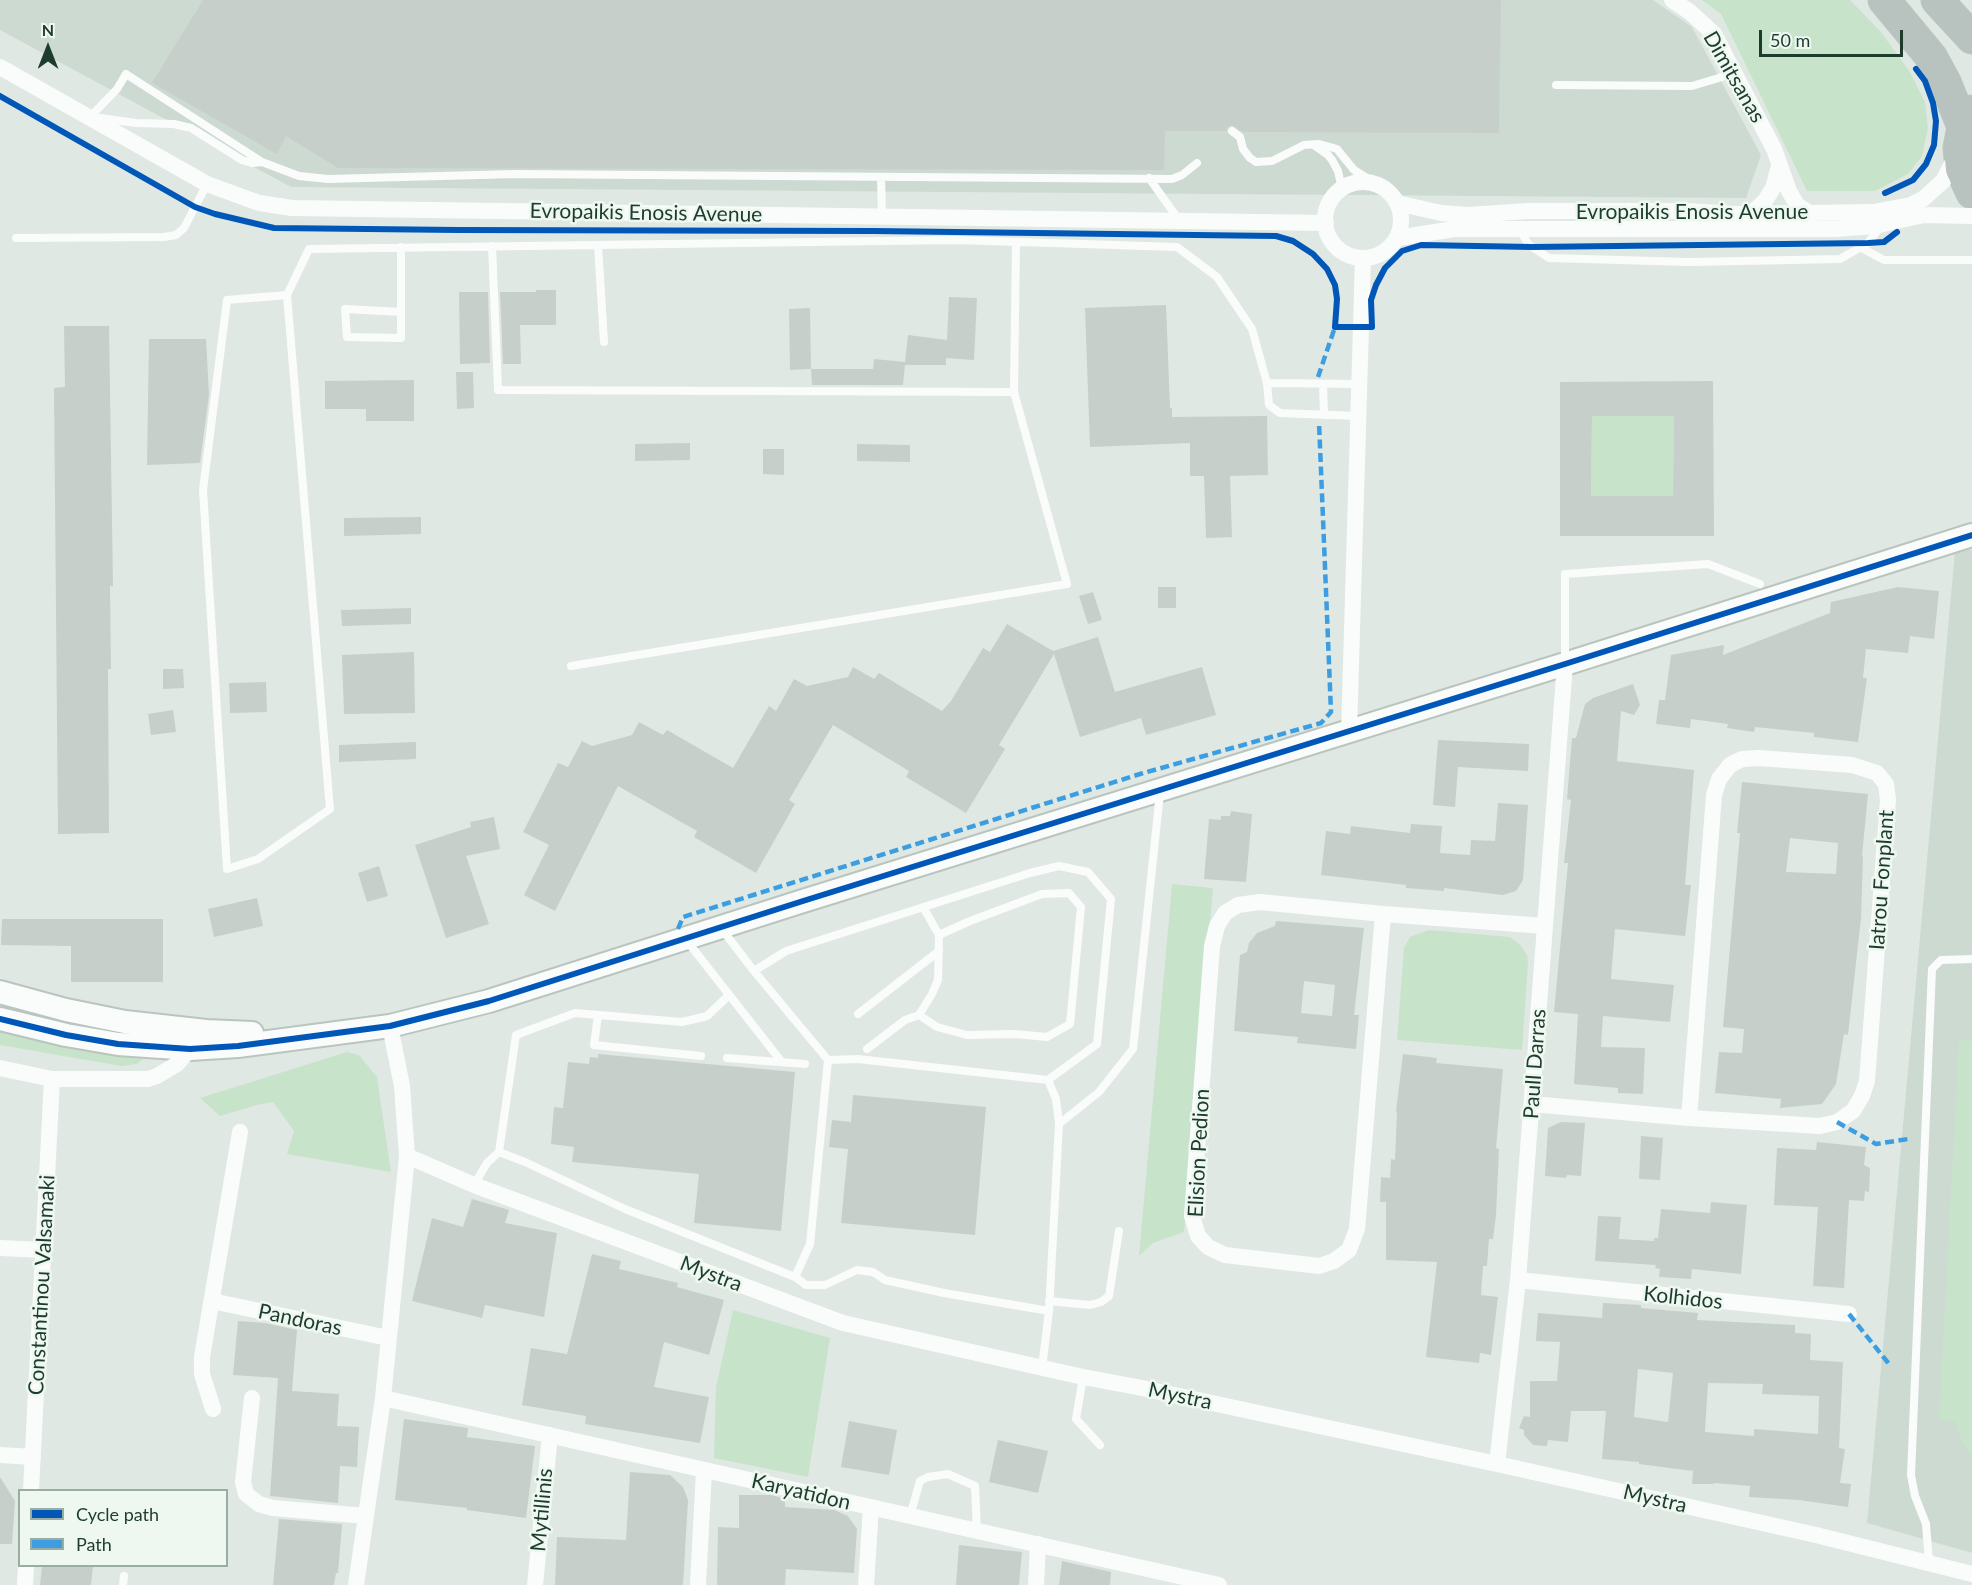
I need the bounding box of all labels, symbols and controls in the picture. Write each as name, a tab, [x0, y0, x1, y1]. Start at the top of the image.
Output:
north arrow	[18, 18, 78, 78]
scale bar	[1762, 18, 1906, 56]
text: N	[42, 20, 54, 39]
street label: Dimitsanas	[1698, 27, 1770, 127]
text: 50 m	[1770, 29, 1810, 51]
street label: Evropaikis Enosis Avenue	[529, 198, 763, 228]
street label: Evropaikis Enosis Avenue	[1576, 199, 1808, 225]
street label: Iatrou Fonplant	[1865, 809, 1899, 951]
street label: Paull Darras	[1519, 1008, 1551, 1120]
street label: Elision Pedion	[1183, 1088, 1215, 1218]
street label: Constantinou Valsamaki	[24, 1174, 60, 1396]
street label: Mystra	[676, 1251, 746, 1297]
street label: Kolhidos	[1642, 1281, 1724, 1315]
street label: Pandoras	[256, 1299, 344, 1341]
street label: Mystra	[1146, 1377, 1214, 1415]
street label: Mytillinis	[526, 1467, 558, 1553]
street label: Karyatidon	[749, 1468, 853, 1516]
street label: Mystra	[1621, 1479, 1689, 1519]
legend	[18, 1489, 228, 1567]
text: Cycle path	[76, 1503, 159, 1525]
text: Path	[76, 1533, 112, 1555]

